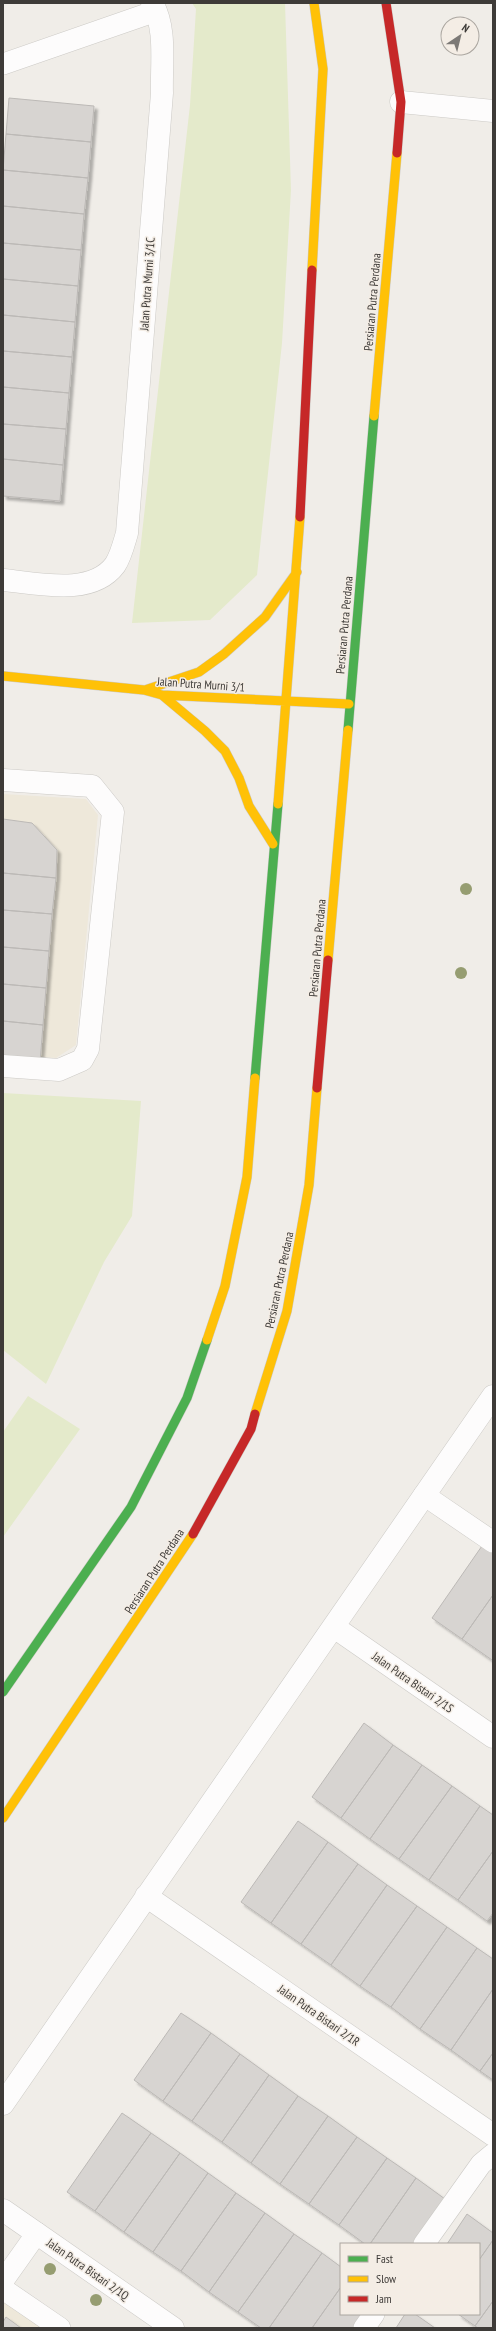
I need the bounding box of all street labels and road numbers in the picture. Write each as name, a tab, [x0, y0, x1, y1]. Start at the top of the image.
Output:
street label: Jalan Putra Murni 3/1C	[136, 236, 158, 332]
street label: Persiaran Putra Perdana	[360, 252, 384, 352]
street label: Persiaran Putra Perdana	[332, 575, 356, 675]
street label: Jalan Putra Murni 3/1	[155, 673, 246, 695]
street label: Persiaran Putra Perdana	[305, 898, 329, 998]
street label: Persiaran Putra Perdana	[261, 1230, 297, 1330]
street label: Persiaran Putra Perdana	[121, 1526, 187, 1616]
street label: Jalan Putra Bistari 2/1S	[369, 1648, 456, 1716]
street label: Jalan Putra Bistari 2/1R	[274, 1981, 363, 2049]
street label: Jalan Putra Bistari 2/1Q	[43, 2234, 132, 2303]

